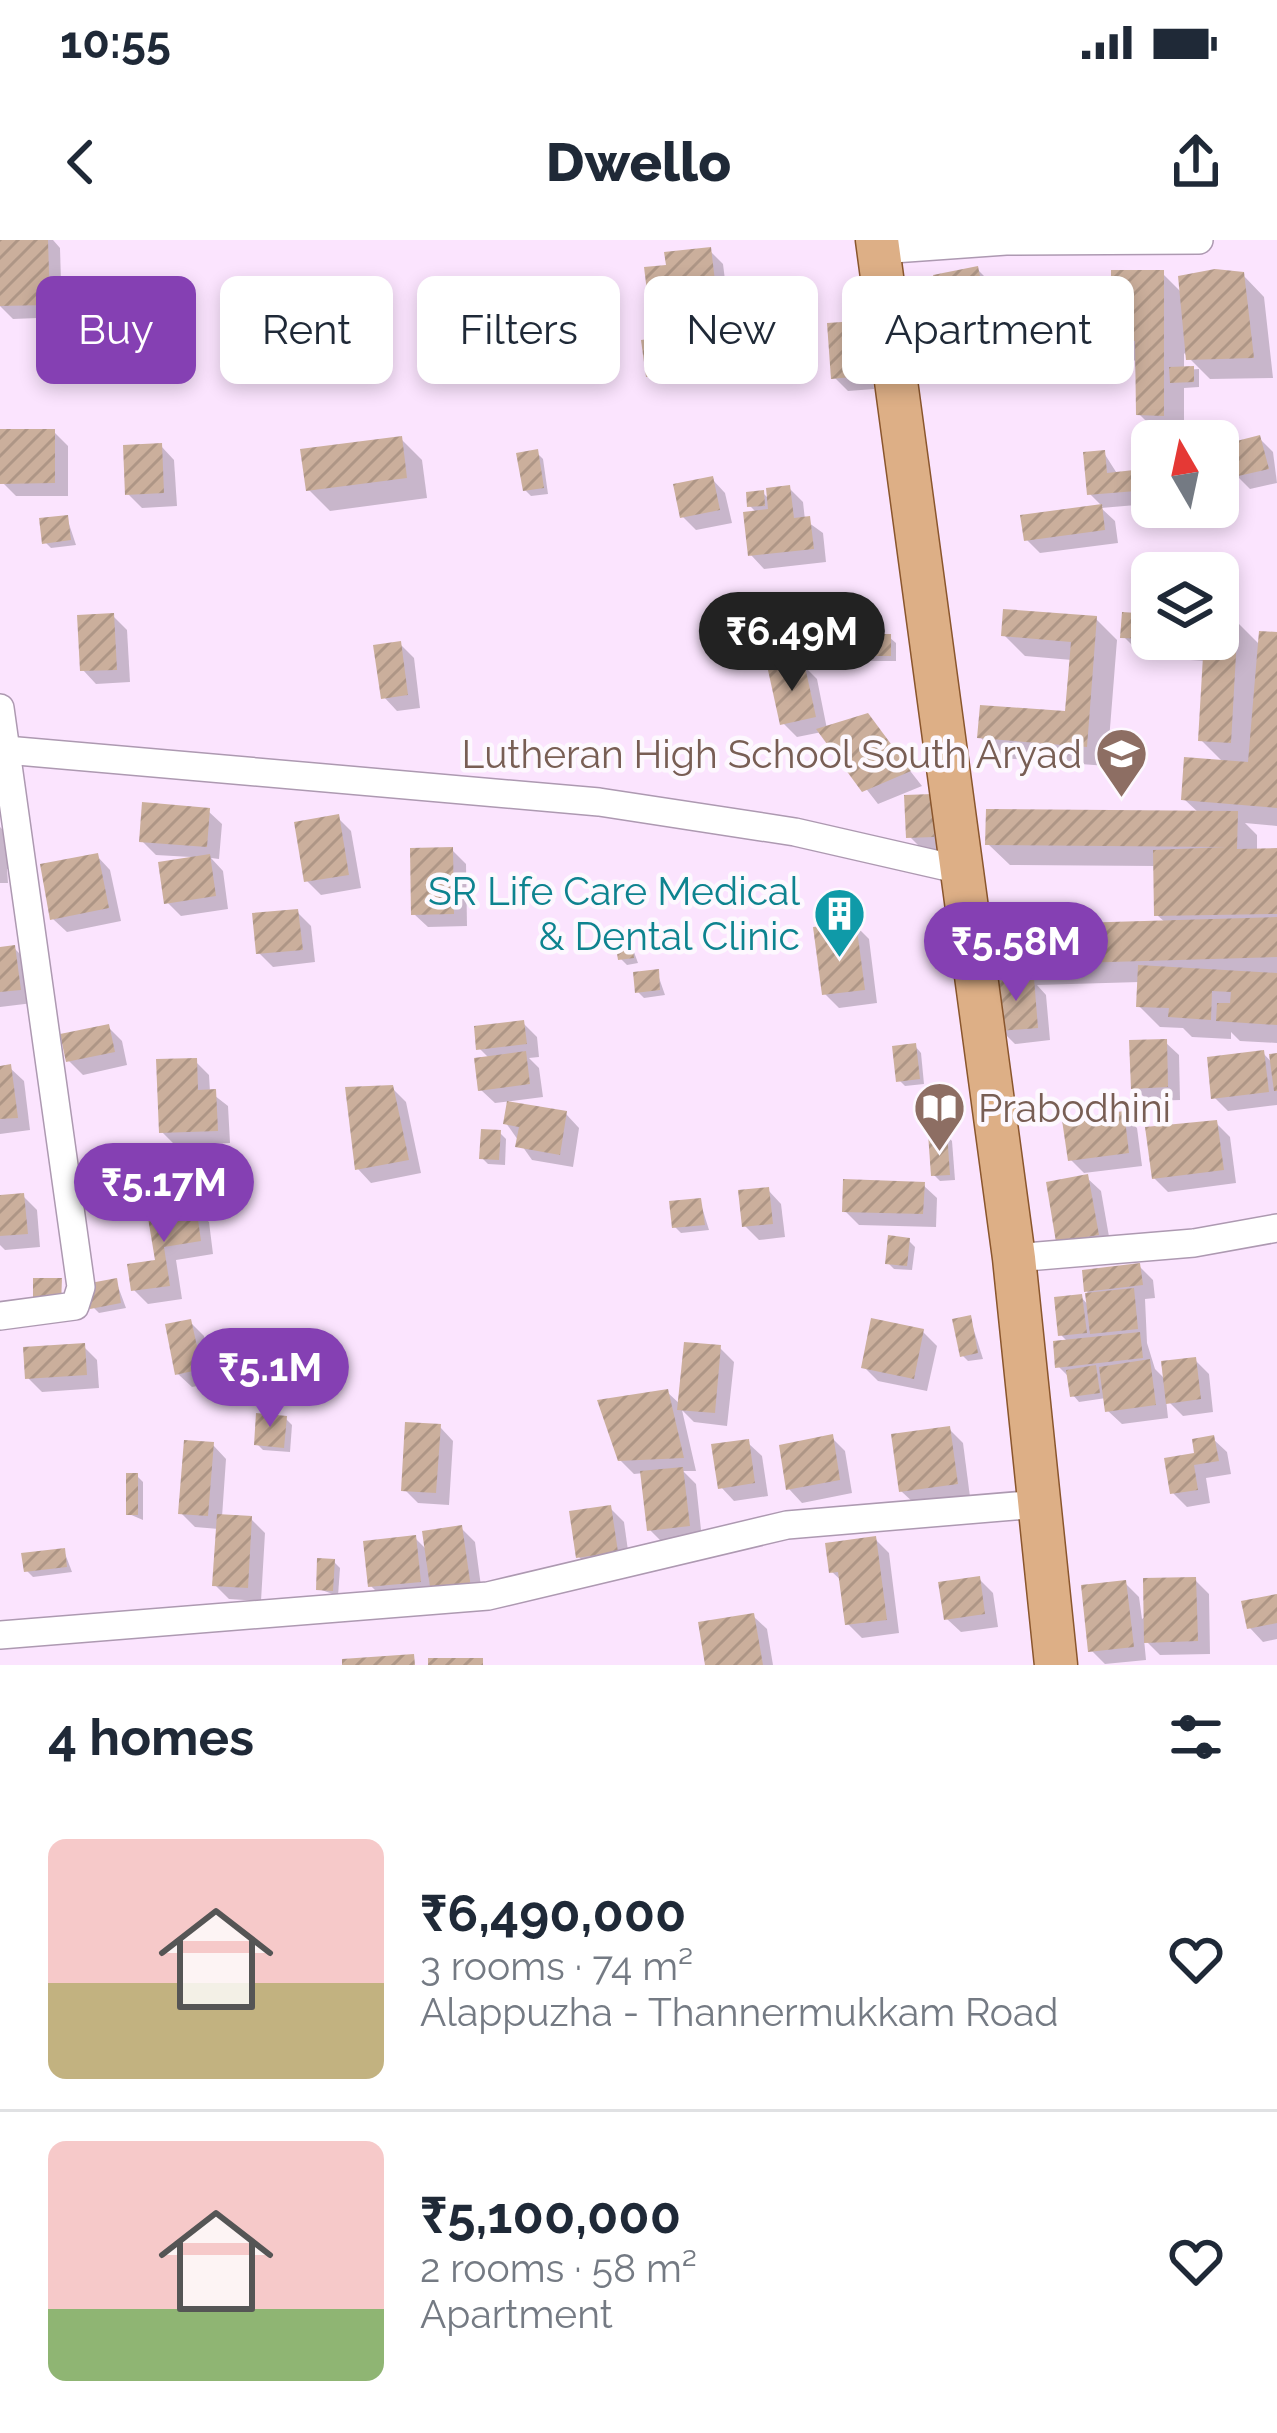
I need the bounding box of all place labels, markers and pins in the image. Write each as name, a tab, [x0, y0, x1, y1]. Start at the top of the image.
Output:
pin: ₹6.49M	[694, 592, 890, 694]
school or university icon: Lutheran High School South Aryad	[1093, 726, 1149, 800]
place label: Lutheran High School South Aryad	[462, 731, 1082, 777]
place label: SR Life Care Medical & Dental Clinic	[428, 868, 800, 959]
building icon: SR Life Care Medical & Dental Clinic	[811, 885, 867, 959]
pin: ₹5.58M	[918, 902, 1114, 1004]
library icon: Prabodhini	[911, 1080, 967, 1154]
place label: Prabodhini	[978, 1085, 1171, 1131]
pin: ₹5.17M	[66, 1143, 262, 1245]
pin: ₹5.1M	[186, 1328, 354, 1430]

